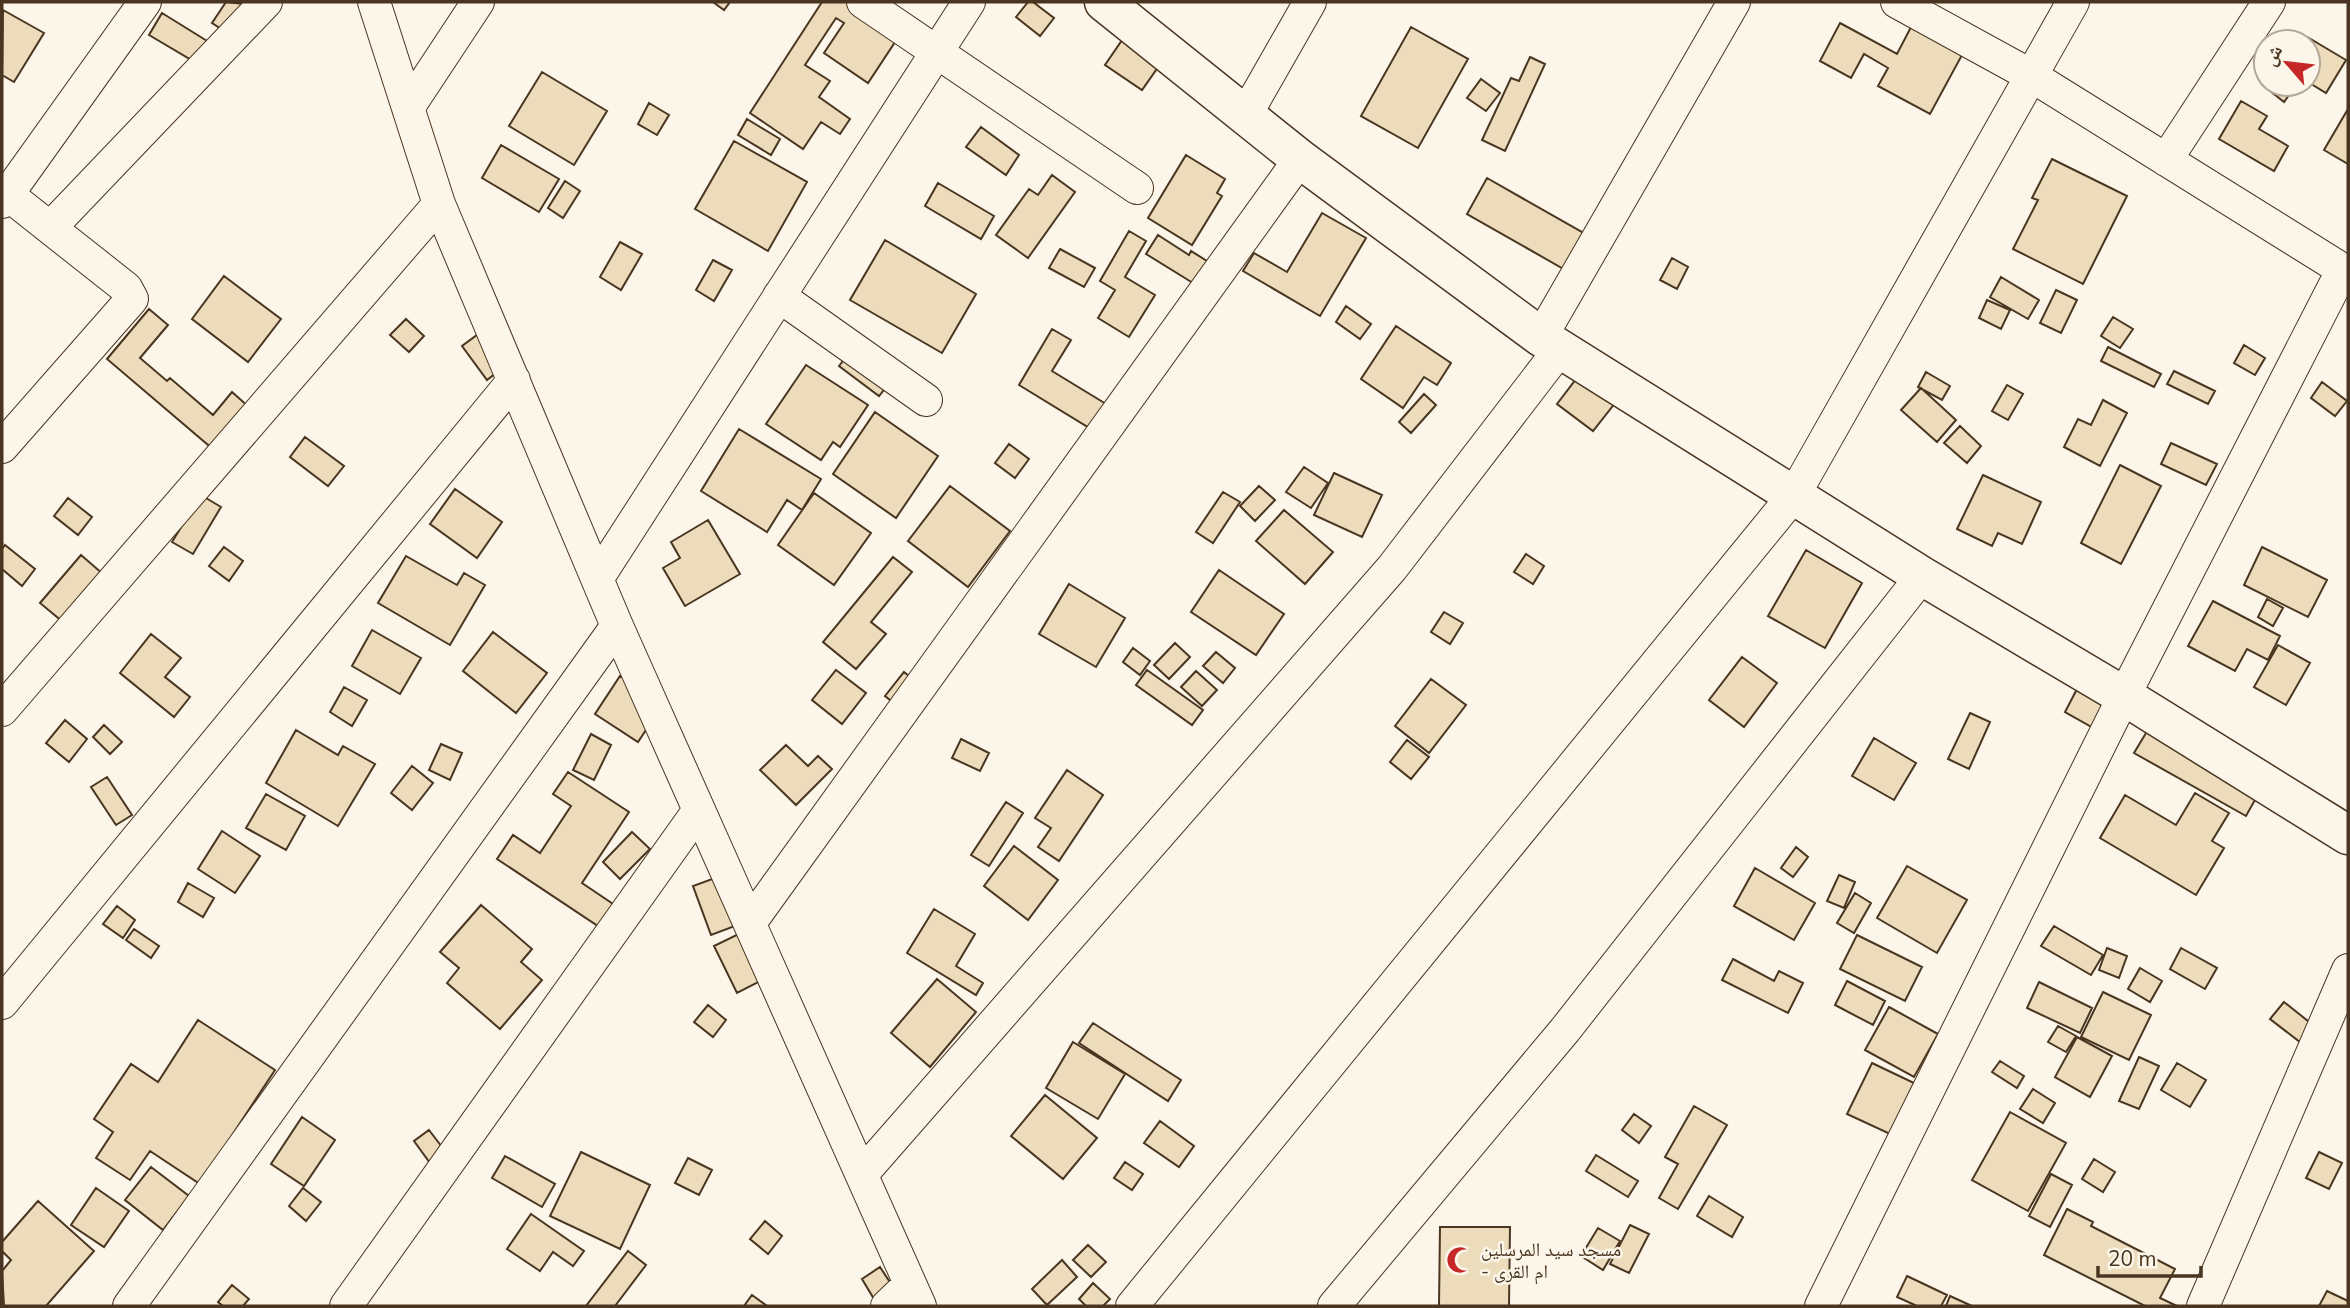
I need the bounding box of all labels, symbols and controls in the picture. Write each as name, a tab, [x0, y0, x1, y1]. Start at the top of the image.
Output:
north arrow	[2252, 28, 2322, 98]
text: ش	[2257, 40, 2289, 70]
scale bar	[2098, 1234, 2201, 1278]
place label: مسجد سيد المرسلين - ام القرى	[1481, 1237, 1621, 1285]
mosque icon: مسجد سيد المرسلين - ام القرى	[1445, 1245, 1475, 1275]
text: 20 m	[2108, 1245, 2157, 1273]

